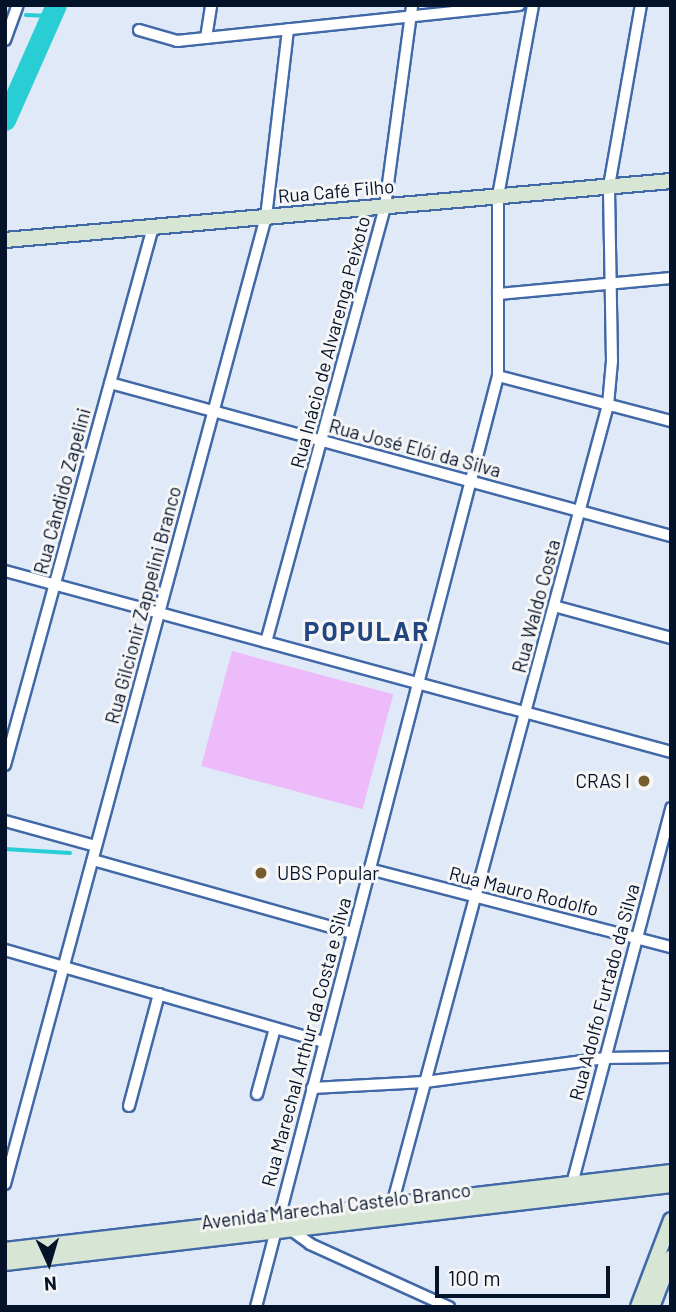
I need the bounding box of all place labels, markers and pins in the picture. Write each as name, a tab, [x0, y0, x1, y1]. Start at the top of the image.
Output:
place label: CRAS I	[575, 770, 630, 792]
marker: CRAS I	[636, 773, 652, 789]
place label: UBS Popular	[277, 862, 379, 884]
marker: UBS Popular	[251, 863, 271, 883]

